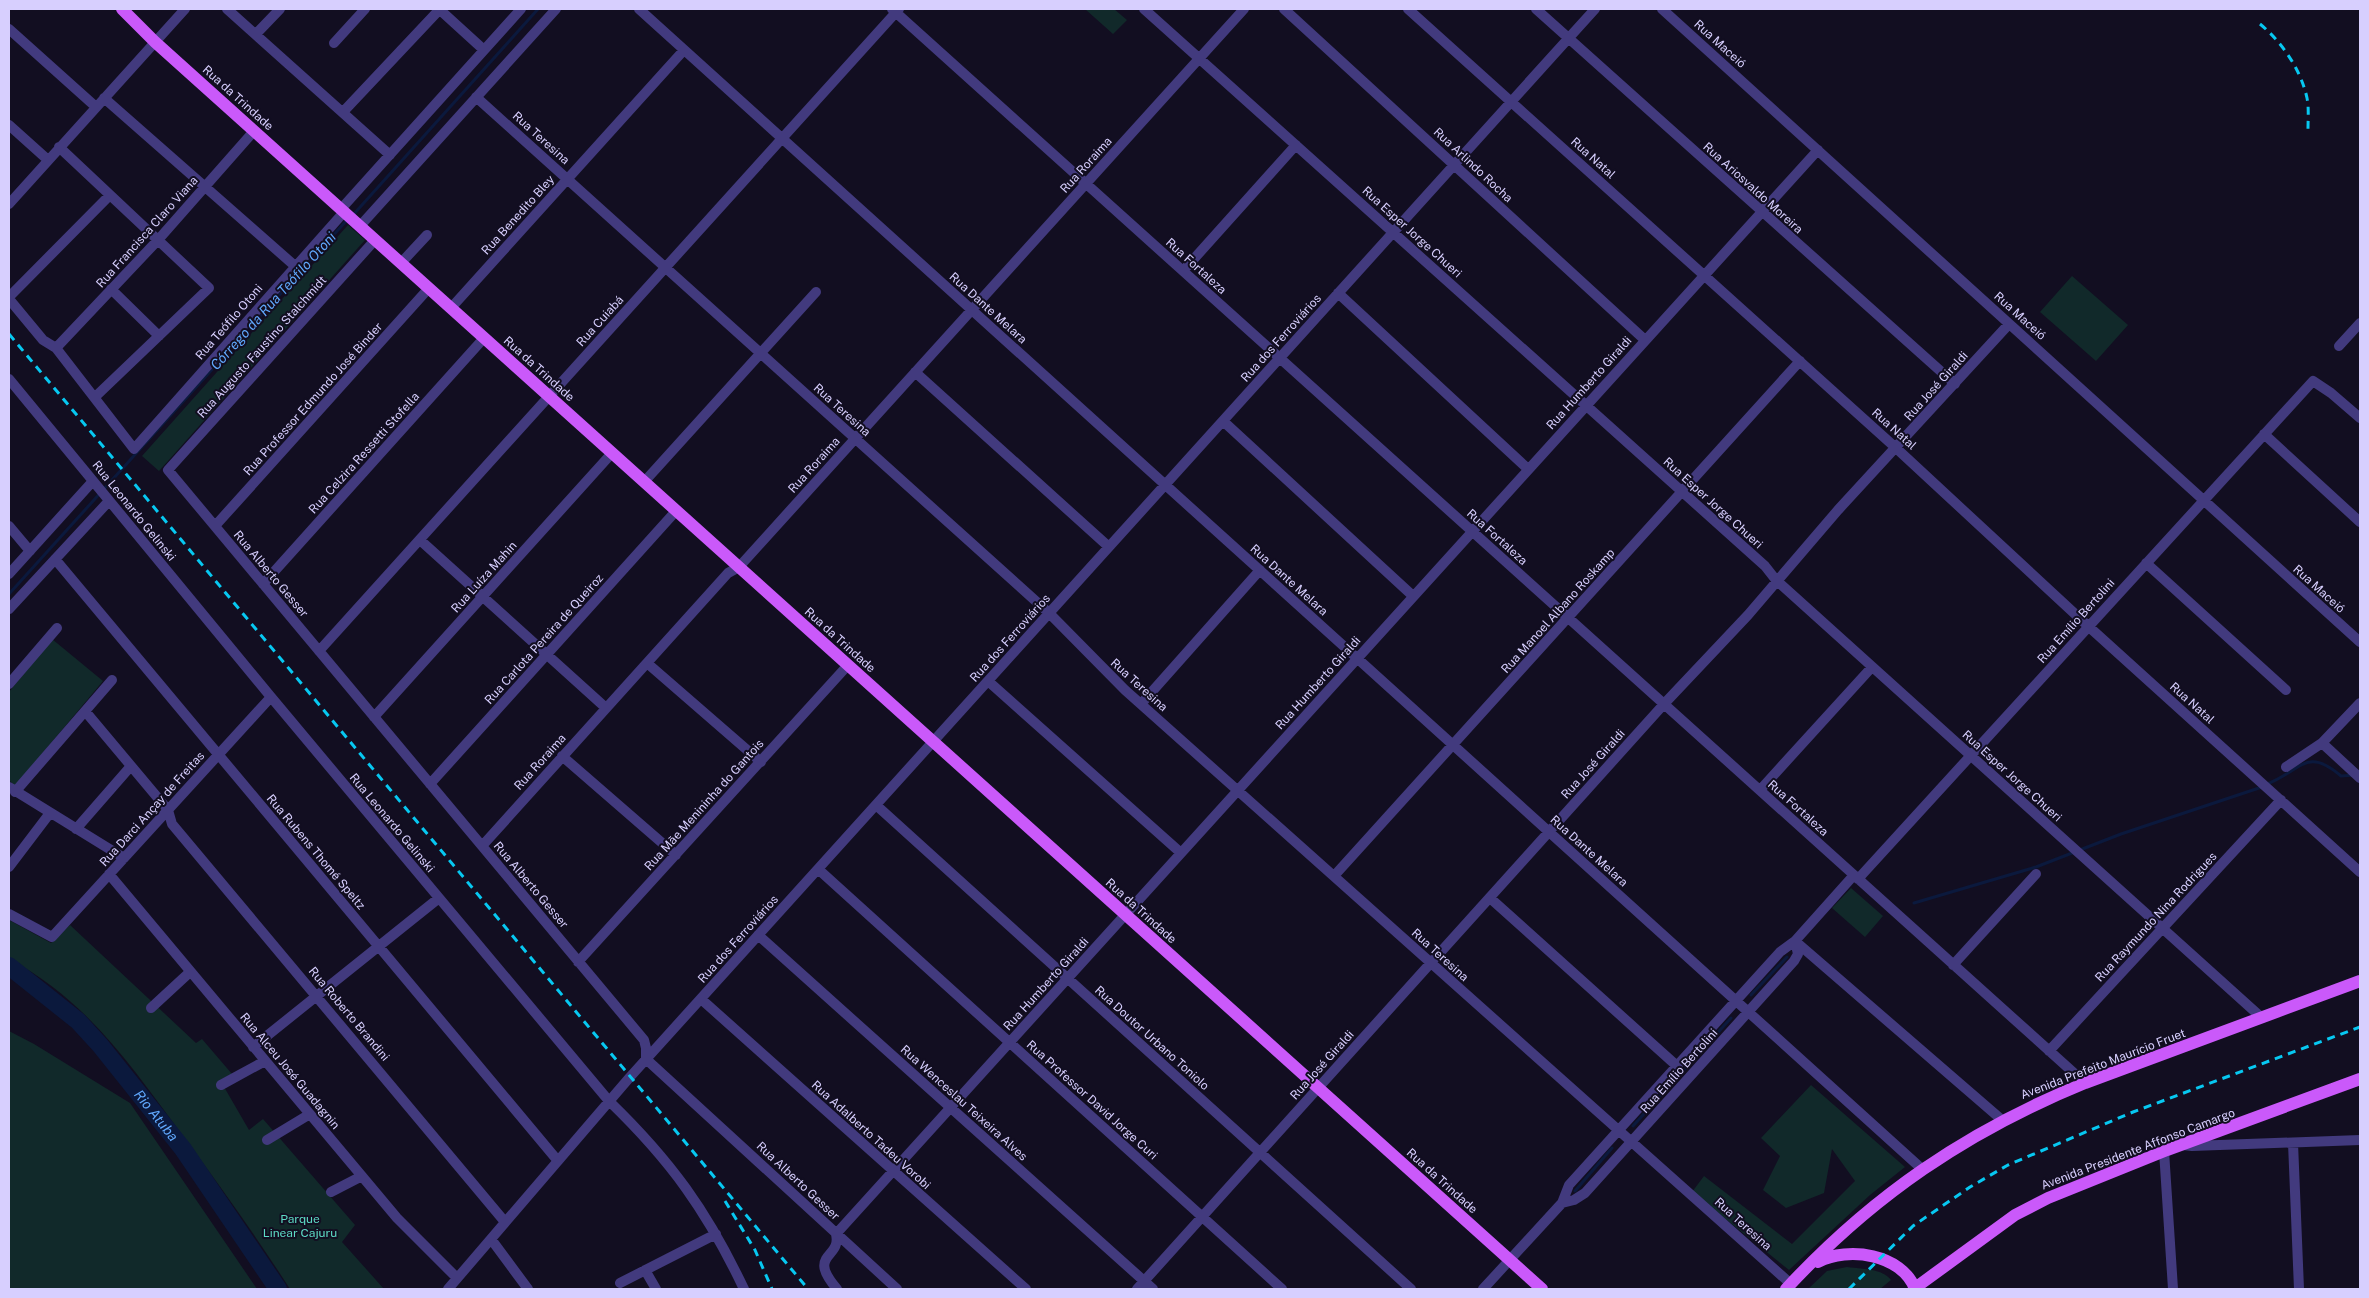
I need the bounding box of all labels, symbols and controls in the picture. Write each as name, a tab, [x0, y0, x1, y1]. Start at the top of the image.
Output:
street label: Rua Maceió	[1691, 17, 1749, 71]
street label: Rua da Trindade	[200, 63, 276, 134]
street label: Rua Teresina	[510, 109, 572, 167]
street label: Rua Arlindo Rocha	[1431, 125, 1515, 205]
street label: Rua Roraima	[1057, 134, 1115, 196]
street label: Rua Natal	[1568, 134, 1618, 182]
street label: Rua Ariosvaldo Moreira	[1700, 140, 1806, 236]
street label: Rua Benedito Bley	[479, 172, 558, 258]
street label: Rua Francisca Claro Viana	[93, 174, 201, 290]
street label: Rua Esper Jorge Chueri	[1359, 184, 1465, 280]
water label: Córrego da Rua Teófilo Otoni	[207, 229, 339, 373]
street label: Rua Fortaleza	[1163, 235, 1229, 297]
street label: Rua Dante Melara	[947, 270, 1029, 346]
street label: Rua Augusto Faustino Stalchmidt	[195, 273, 330, 421]
street label: Rua Teófilo Otoni	[192, 281, 266, 363]
street label: Rua Maceió	[1991, 289, 2049, 343]
street label: Rua dos Ferroviários	[1238, 291, 1324, 385]
street label: Rua Cuiabá	[574, 293, 626, 349]
street label: Rua Professor Edmundo José Binder	[241, 319, 386, 478]
street label: Rua da Trindade	[501, 334, 577, 405]
street label: Rua Humberto Giraldi	[1544, 334, 1634, 432]
street label: Rua José Giraldi	[1901, 349, 1971, 423]
street label: Rua Teresina	[811, 381, 873, 439]
street label: Rua Celzira Ressetti Stofella	[306, 390, 422, 516]
street label: Rua Natal	[1869, 405, 1919, 453]
street label: Rua Roraima	[785, 434, 843, 496]
street label: Rua Esper Jorge Chueri	[1660, 455, 1766, 551]
street label: Rua Leonardo Gelinski	[89, 458, 179, 564]
street label: Rua Fortaleza	[1464, 506, 1530, 568]
street label: Rua Alberto Gesser	[231, 528, 311, 620]
street label: Rua Luíza Mahin	[448, 538, 520, 615]
street label: Rua Dante Melara	[1248, 542, 1330, 618]
street label: Rua Manoel Albano Roskamp	[1498, 546, 1618, 676]
street label: Rua Maceió	[2290, 562, 2348, 616]
street label: Rua Carlota Pereira de Queiroz	[482, 571, 606, 707]
street label: Rua Emílio Bertolini	[2034, 576, 2118, 666]
street label: Rua dos Ferroviários	[967, 591, 1053, 685]
street label: Rua da Trindade	[802, 605, 878, 676]
street label: Rua Humberto Giraldi	[1273, 634, 1363, 732]
street label: Rua Teresina	[1108, 656, 1170, 714]
street label: Rua Natal	[2167, 679, 2217, 727]
street label: Rua José Giraldi	[1558, 727, 1628, 801]
street label: Rua Esper Jorge Chueri	[1959, 728, 2065, 824]
street label: Rua Roraima	[511, 731, 569, 793]
street label: Rua Mãe Menininha do Gantois	[642, 737, 766, 873]
street label: Rua Darci Ançay de Freitas	[97, 749, 207, 869]
street label: Rua Leonardo Gelinski	[347, 771, 437, 875]
street label: Rua Fortaleza	[1765, 777, 1831, 839]
street label: Rua Rubens Thomé Speltz	[264, 792, 368, 913]
street label: Rua Dante Melara	[1548, 813, 1630, 889]
street label: Rua Alberto Gesser	[491, 839, 571, 931]
street label: Rua Raymundo Nina Rodrigues	[2092, 849, 2220, 985]
street label: Rua da Trindade	[1103, 876, 1179, 947]
street label: Rua dos Ferroviários	[695, 892, 781, 986]
street label: Rua Teresina	[1409, 926, 1471, 984]
street label: Rua Humberto Giraldi	[1001, 935, 1091, 1033]
street label: Rua Roberto Brandini	[306, 964, 392, 1064]
street label: Rua Doutor Urbano Toniolo	[1092, 983, 1212, 1093]
street label: Rua Alceu José Guadagnin	[237, 1010, 343, 1132]
street label: Rua Emílio Bertolini	[1637, 1026, 1721, 1116]
street label: Avenida Prefeito Maurício Fruet	[2019, 1026, 2188, 1102]
street label: Rua José Giraldi	[1287, 1028, 1357, 1102]
street label: Rua Professor David Jorge Curi	[1024, 1038, 1160, 1162]
street label: Rua Wenceslau Teixeira Alves	[898, 1042, 1030, 1164]
street label: Rua Adalberto Tadeu Vorobi	[809, 1078, 933, 1192]
water label: Rio Atuba	[131, 1087, 182, 1144]
street label: Avenida Presidente Affonso Camargo	[2039, 1105, 2237, 1193]
street label: Rua Alberto Gesser	[754, 1139, 843, 1223]
street label: Rua da Trindade	[1404, 1146, 1480, 1217]
street label: Rua Teresina	[1712, 1195, 1774, 1253]
park label: Parque Linear Cajuru	[263, 1212, 337, 1240]

